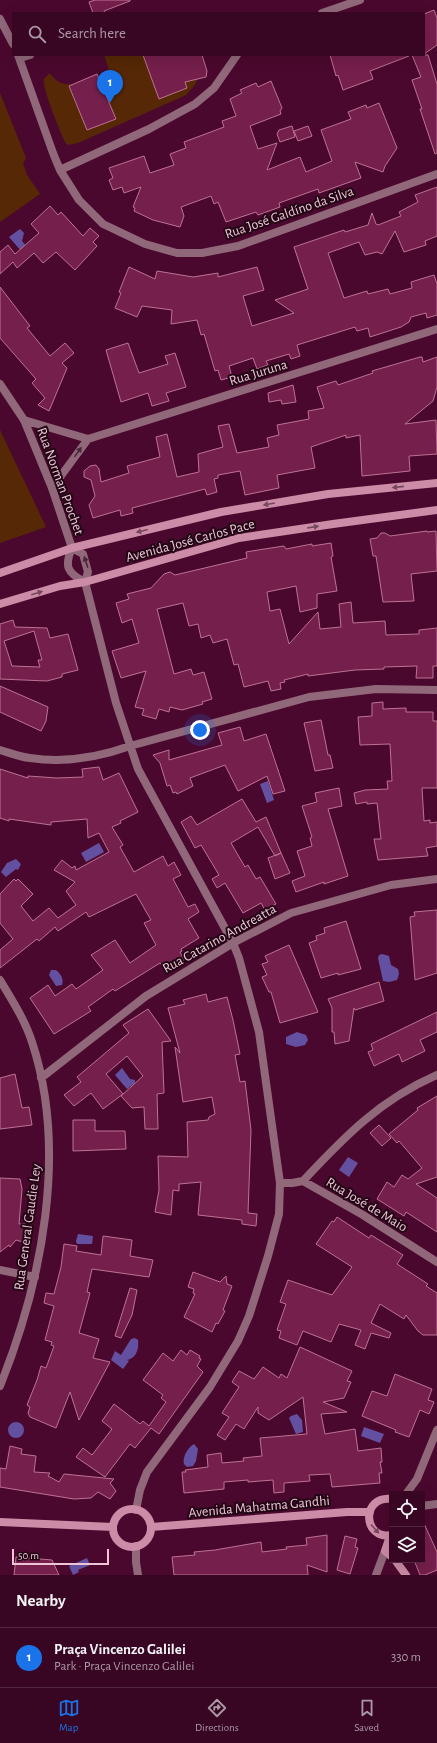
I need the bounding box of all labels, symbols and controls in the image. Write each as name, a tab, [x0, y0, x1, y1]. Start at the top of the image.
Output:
search box	[12, 12, 425, 56]
icon: search	[26, 23, 48, 45]
text: Search here	[58, 26, 126, 41]
pin: 1	[97, 70, 123, 103]
street label: Rua José Galdíno da Silva	[223, 184, 356, 242]
street label: Rua Juruna	[228, 357, 289, 388]
street label: Rua Norman Prochet	[34, 426, 86, 537]
one-way arrow	[74, 447, 82, 458]
one-way arrow	[392, 483, 404, 490]
one-way arrow	[263, 501, 275, 507]
street label: Avenida José Carlos Pace	[124, 517, 256, 565]
one-way arrow	[307, 524, 319, 530]
one-way arrow	[136, 528, 148, 534]
one-way arrow	[83, 555, 89, 567]
one-way arrow	[32, 590, 44, 596]
your location	[190, 720, 210, 740]
street label: Rua Catarino Andreatta	[160, 902, 279, 976]
street label: Rua General Gaudie Ley	[12, 1163, 44, 1291]
street label: Rua José de Maio	[323, 1175, 410, 1235]
map controls	[389, 1491, 425, 1563]
button: locate	[389, 1491, 425, 1527]
street label: Avenida Mahatma Gandhi	[188, 1494, 330, 1520]
one-way arrow	[370, 1524, 379, 1534]
button: layers	[389, 1527, 425, 1563]
scale bar	[12, 1547, 109, 1566]
text: 50 m	[18, 1550, 39, 1561]
text: Nearby	[16, 1592, 66, 1609]
text: Praça Vincenzo Galilei	[54, 1642, 186, 1657]
text: 1	[27, 1651, 31, 1664]
text: 330 m	[391, 1651, 421, 1664]
text: Park · Praça Vincenzo Galilei	[54, 1660, 194, 1673]
tab: Map	[58, 1697, 80, 1734]
tab: Directions	[195, 1697, 239, 1734]
tab: Saved	[354, 1697, 379, 1734]

